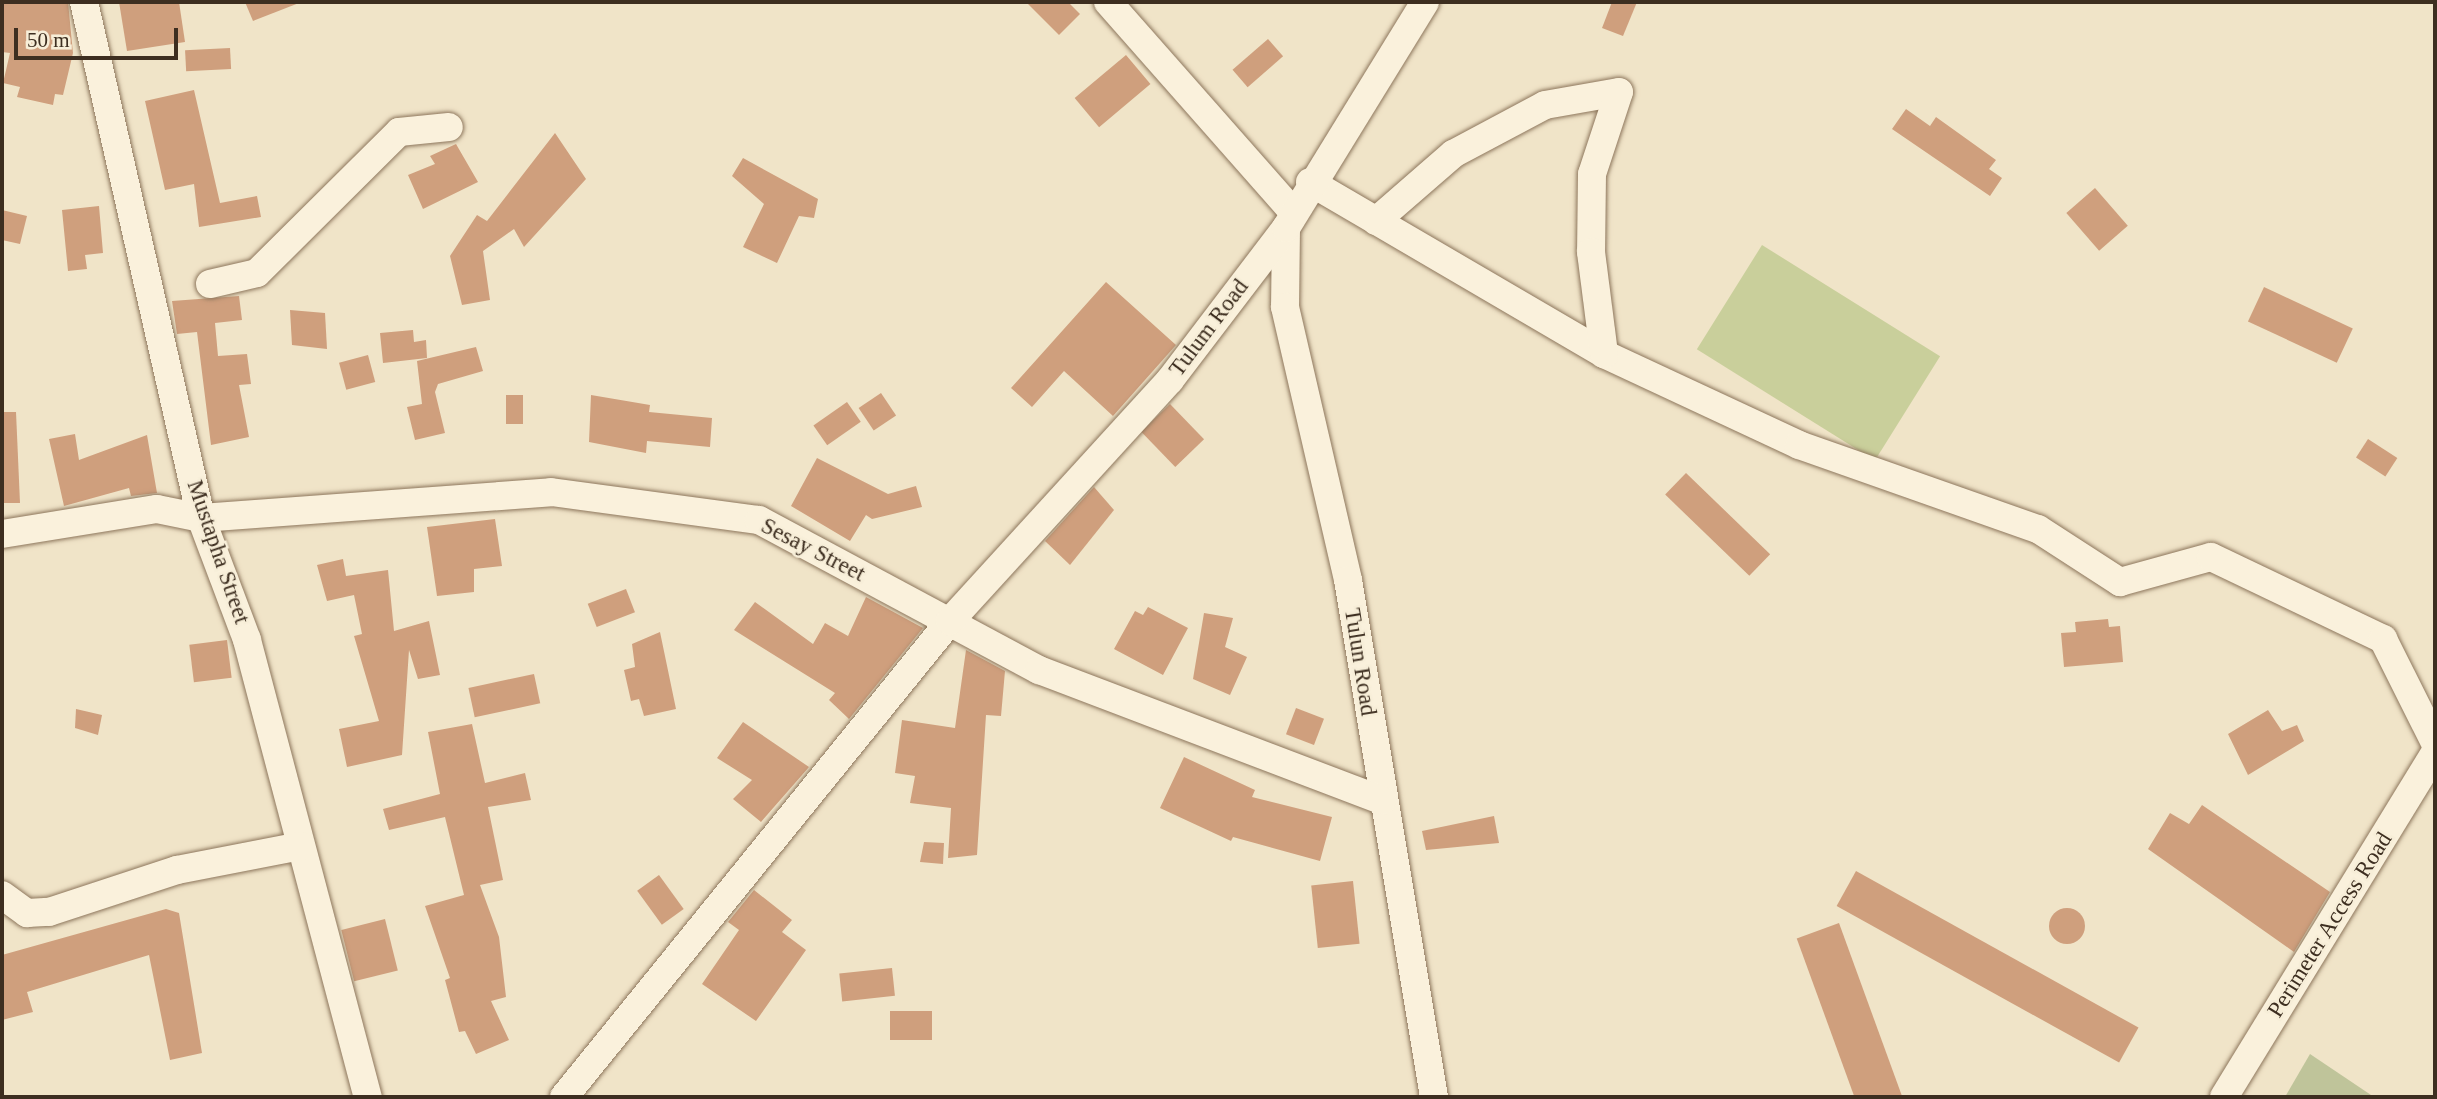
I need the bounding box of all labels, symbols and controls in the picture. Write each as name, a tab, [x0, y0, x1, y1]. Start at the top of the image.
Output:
scale bar	[18, 14, 182, 58]
text: 50 m	[27, 28, 70, 52]
street label: Tulum Road	[1163, 274, 1255, 382]
street label: Mustapha Street	[181, 477, 255, 627]
street label: Sesay Street	[756, 512, 870, 588]
street label: Tulun Road	[1338, 606, 1382, 718]
street label: Perimeter Access Road	[2261, 827, 2399, 1023]

